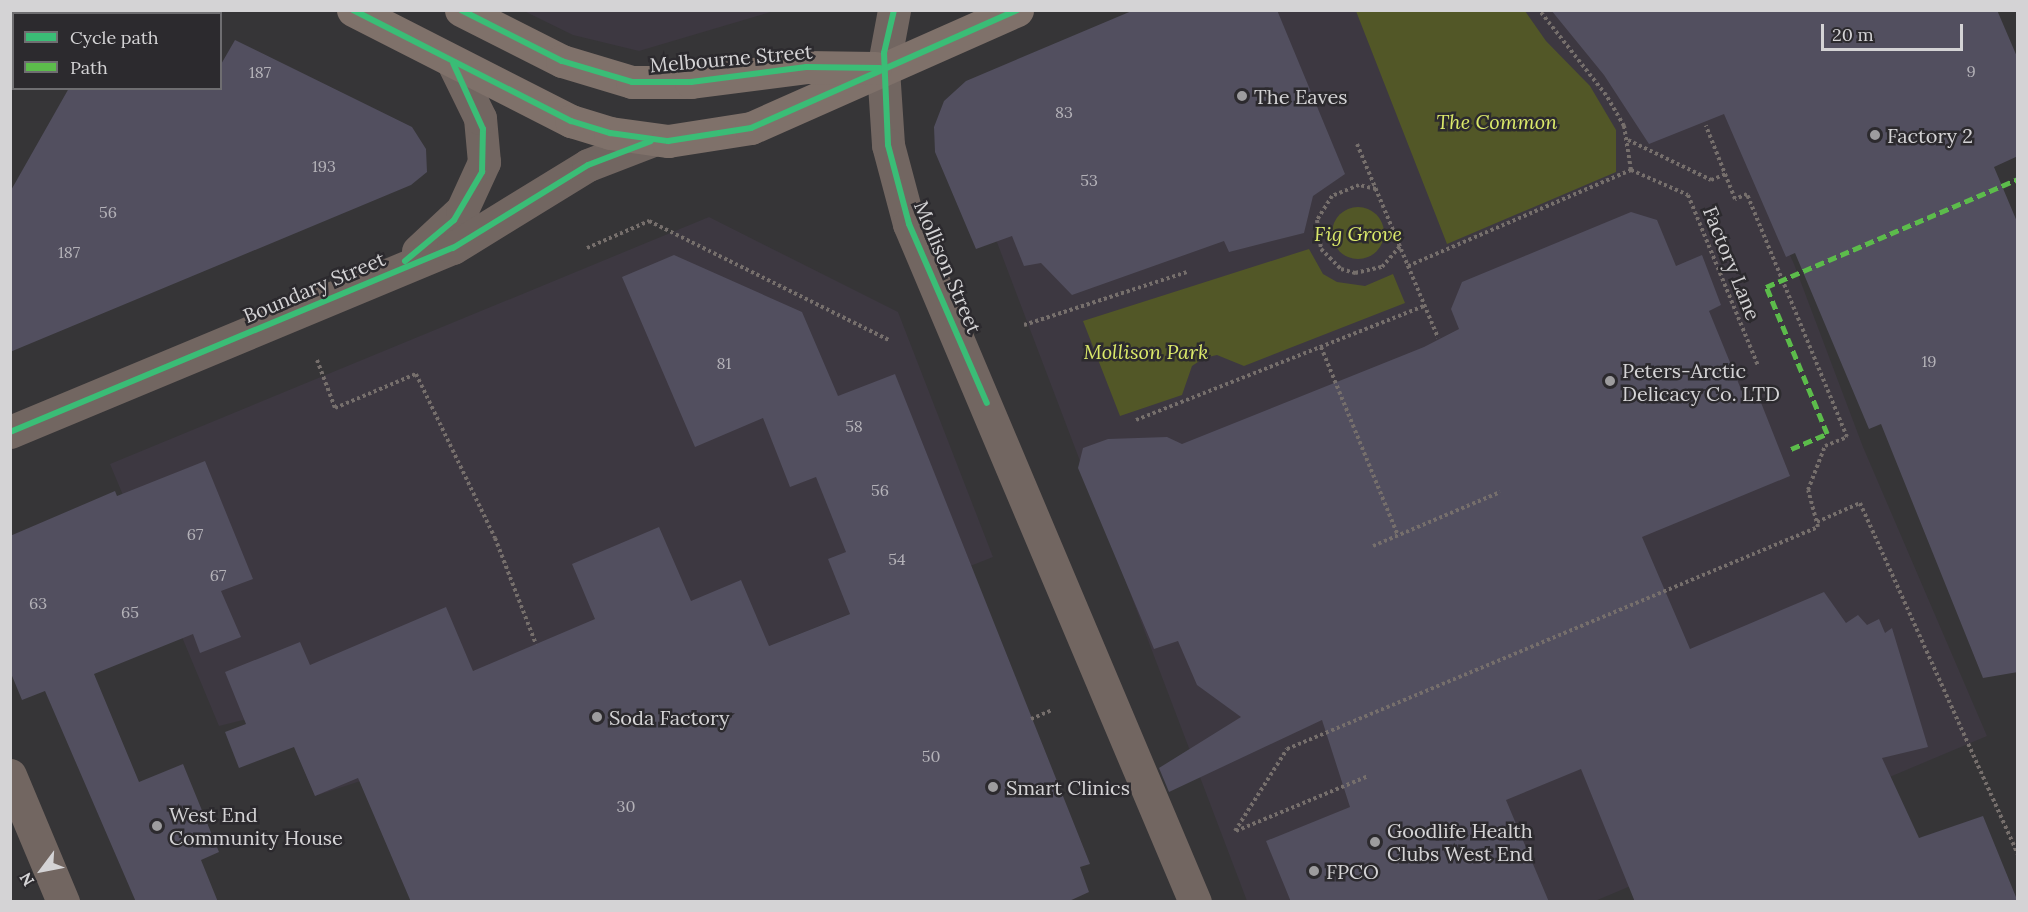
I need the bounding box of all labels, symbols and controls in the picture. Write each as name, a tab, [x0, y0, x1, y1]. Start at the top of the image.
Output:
legend	[12, 12, 222, 90]
scale bar	[1824, 12, 1966, 50]
text: 20 m	[1832, 23, 1874, 46]
text: Cycle path	[70, 26, 159, 49]
street label: Melbourne Street	[649, 39, 813, 77]
text: Path	[70, 56, 108, 79]
house number: 9	[1966, 61, 1976, 81]
house number: 187	[249, 62, 271, 82]
place label: The Eaves	[1254, 84, 1347, 108]
marker: The Eaves	[1235, 89, 1249, 103]
house number: 83	[1055, 102, 1073, 122]
park label: The Common	[1437, 109, 1557, 133]
place label: Factory 2	[1887, 123, 1973, 147]
marker: Factory 2	[1868, 128, 1882, 142]
house number: 193	[312, 156, 336, 176]
house number: 53	[1080, 170, 1098, 190]
street label: Mollison Street	[909, 197, 987, 337]
house number: 56	[99, 202, 117, 222]
street label: Factory Lane	[1698, 203, 1766, 323]
park label: Fig Grove	[1314, 221, 1402, 245]
house number: 187	[58, 242, 80, 262]
street label: Boundary Street	[239, 246, 389, 328]
park label: Mollison Park	[1084, 339, 1208, 363]
house number: 19	[1921, 351, 1937, 371]
house number: 81	[717, 353, 731, 373]
place label: Peters-Arctic Delicacy Co. LTD	[1622, 358, 1780, 405]
marker: Peters-Arctic Delicacy Co. LTD	[1603, 374, 1617, 388]
house number: 58	[845, 416, 863, 436]
house number: 56	[871, 480, 889, 500]
house number: 67	[187, 524, 203, 544]
house number: 54	[888, 549, 906, 569]
house number: 67	[210, 565, 226, 585]
house number: 63	[29, 593, 47, 613]
house number: 65	[121, 602, 139, 622]
place label: Soda Factory	[609, 705, 730, 729]
marker: Soda Factory	[590, 710, 604, 724]
house number: 50	[922, 746, 940, 766]
place label: Smart Clinics	[1006, 775, 1130, 799]
marker: Smart Clinics	[984, 778, 1002, 796]
house number: 30	[617, 796, 635, 816]
place label: West End Community House	[169, 802, 343, 849]
marker: West End Community House	[150, 819, 164, 833]
place label: Goodlife Health Clubs West End	[1387, 819, 1533, 866]
marker: Goodlife Health Clubs West End	[1368, 835, 1382, 849]
north arrow	[12, 840, 72, 900]
place label: FPCO	[1326, 859, 1379, 883]
marker: FPCO	[1307, 864, 1321, 878]
text: N	[15, 869, 38, 890]

